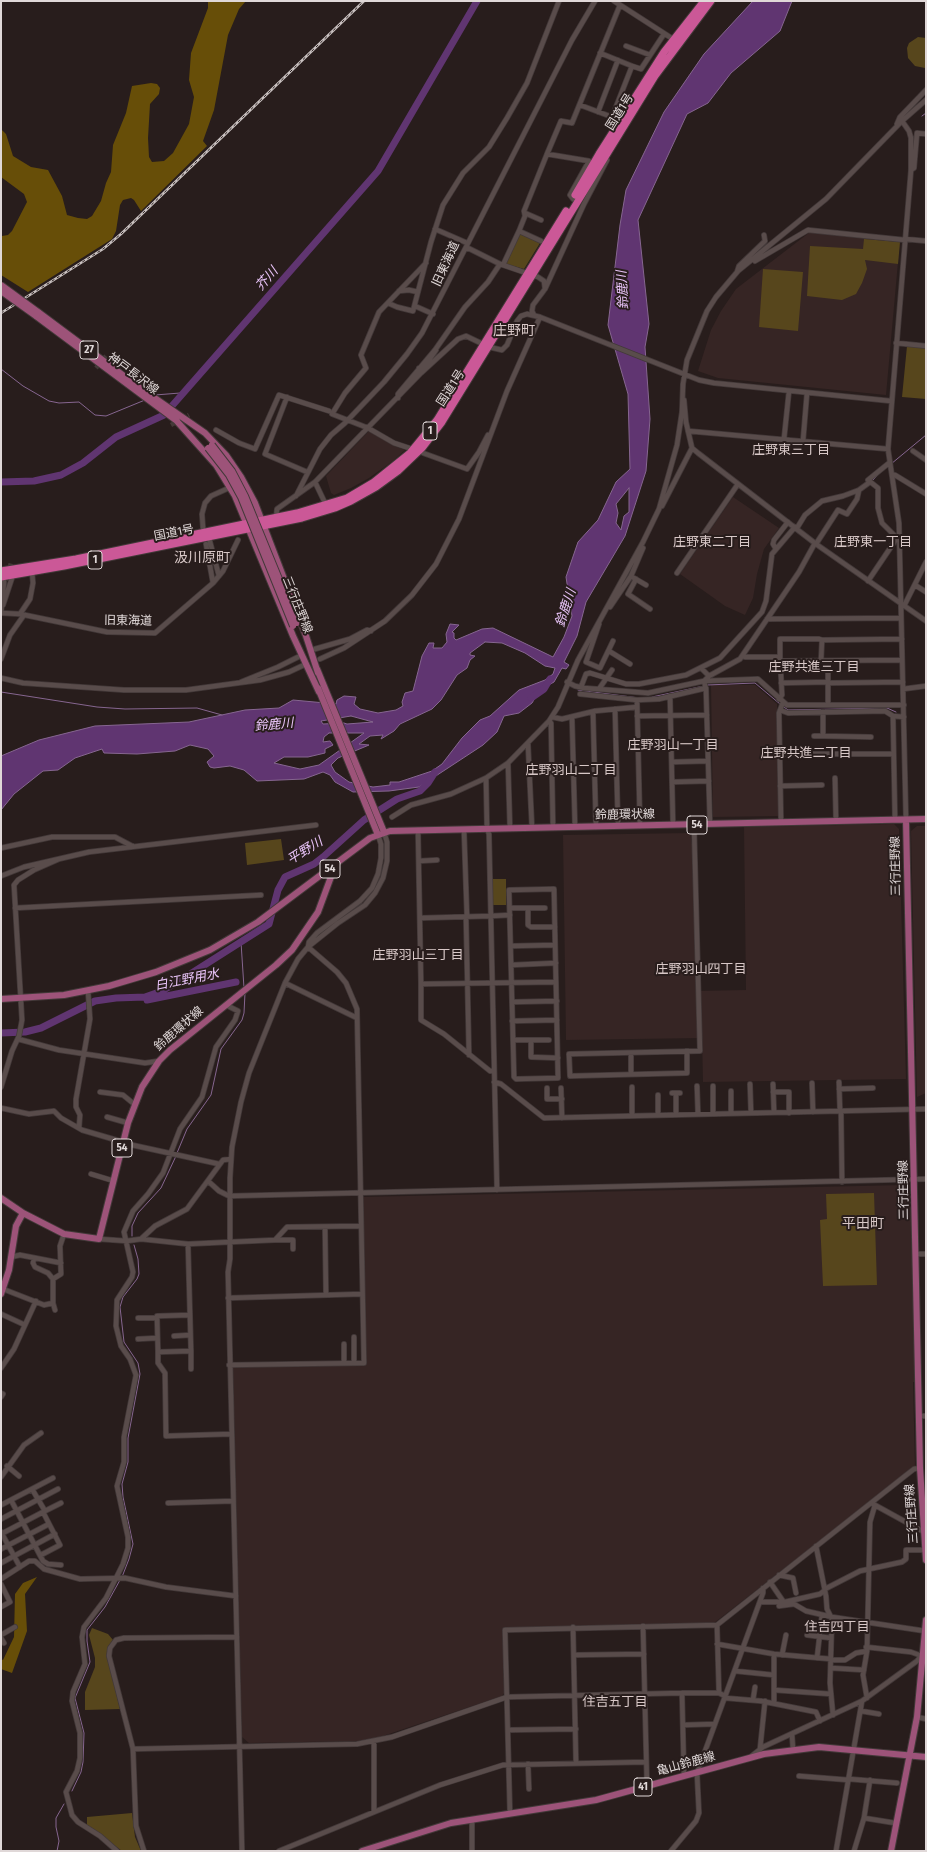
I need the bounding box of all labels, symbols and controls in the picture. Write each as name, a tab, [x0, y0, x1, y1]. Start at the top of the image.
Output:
street label: 国道1号	[603, 91, 637, 133]
street label: 旧東海道	[429, 239, 463, 289]
water label: 芥川	[253, 264, 281, 294]
water label: 鈴鹿川	[614, 270, 632, 310]
district label: 庄野町	[493, 323, 535, 339]
road number: 27	[80, 341, 98, 359]
street label: 神戸長沢線	[105, 350, 161, 398]
street label: 国道1号	[434, 367, 468, 409]
road number: 1	[423, 422, 437, 440]
district label: 庄野東三丁目	[752, 442, 830, 458]
street label: 国道1号	[153, 522, 195, 544]
district label: 庄野東二丁目	[673, 534, 751, 550]
district label: 庄野東一丁目	[834, 534, 912, 550]
district label: 汲川原町	[174, 550, 230, 566]
road number: 1	[88, 551, 102, 569]
street label: 三行庄野線	[279, 574, 315, 636]
water label: 鈴鹿川	[553, 587, 579, 629]
street label: 旧東海道	[104, 613, 152, 629]
district label: 庄野共進三丁目	[769, 659, 859, 675]
water label: 鈴鹿川	[254, 716, 294, 734]
district label: 庄野羽山一丁目	[628, 737, 718, 753]
district label: 庄野共進二丁目	[761, 745, 851, 761]
district label: 庄野羽山二丁目	[526, 762, 616, 778]
street label: 鈴鹿環状線	[595, 807, 655, 823]
road number: 54	[687, 816, 707, 834]
water label: 平野川	[284, 834, 326, 868]
street label: 三行庄野線	[888, 836, 904, 896]
road number: 54	[320, 860, 340, 878]
district label: 庄野羽山三丁目	[373, 947, 463, 963]
district label: 庄野羽山四丁目	[656, 961, 746, 977]
water label: 白江野用水	[154, 966, 220, 994]
street label: 鈴鹿環状線	[152, 1004, 206, 1054]
road number: 54	[112, 1139, 132, 1157]
street label: 三行庄野線	[896, 1160, 912, 1220]
district label: 平田町	[842, 1216, 884, 1232]
street label: 三行庄野線	[903, 1484, 921, 1544]
district label: 住吉四丁目	[805, 1619, 869, 1635]
district label: 住吉五丁目	[583, 1694, 647, 1710]
street label: 亀山鈴鹿線	[655, 1749, 717, 1779]
road number: 41	[634, 1778, 652, 1796]

